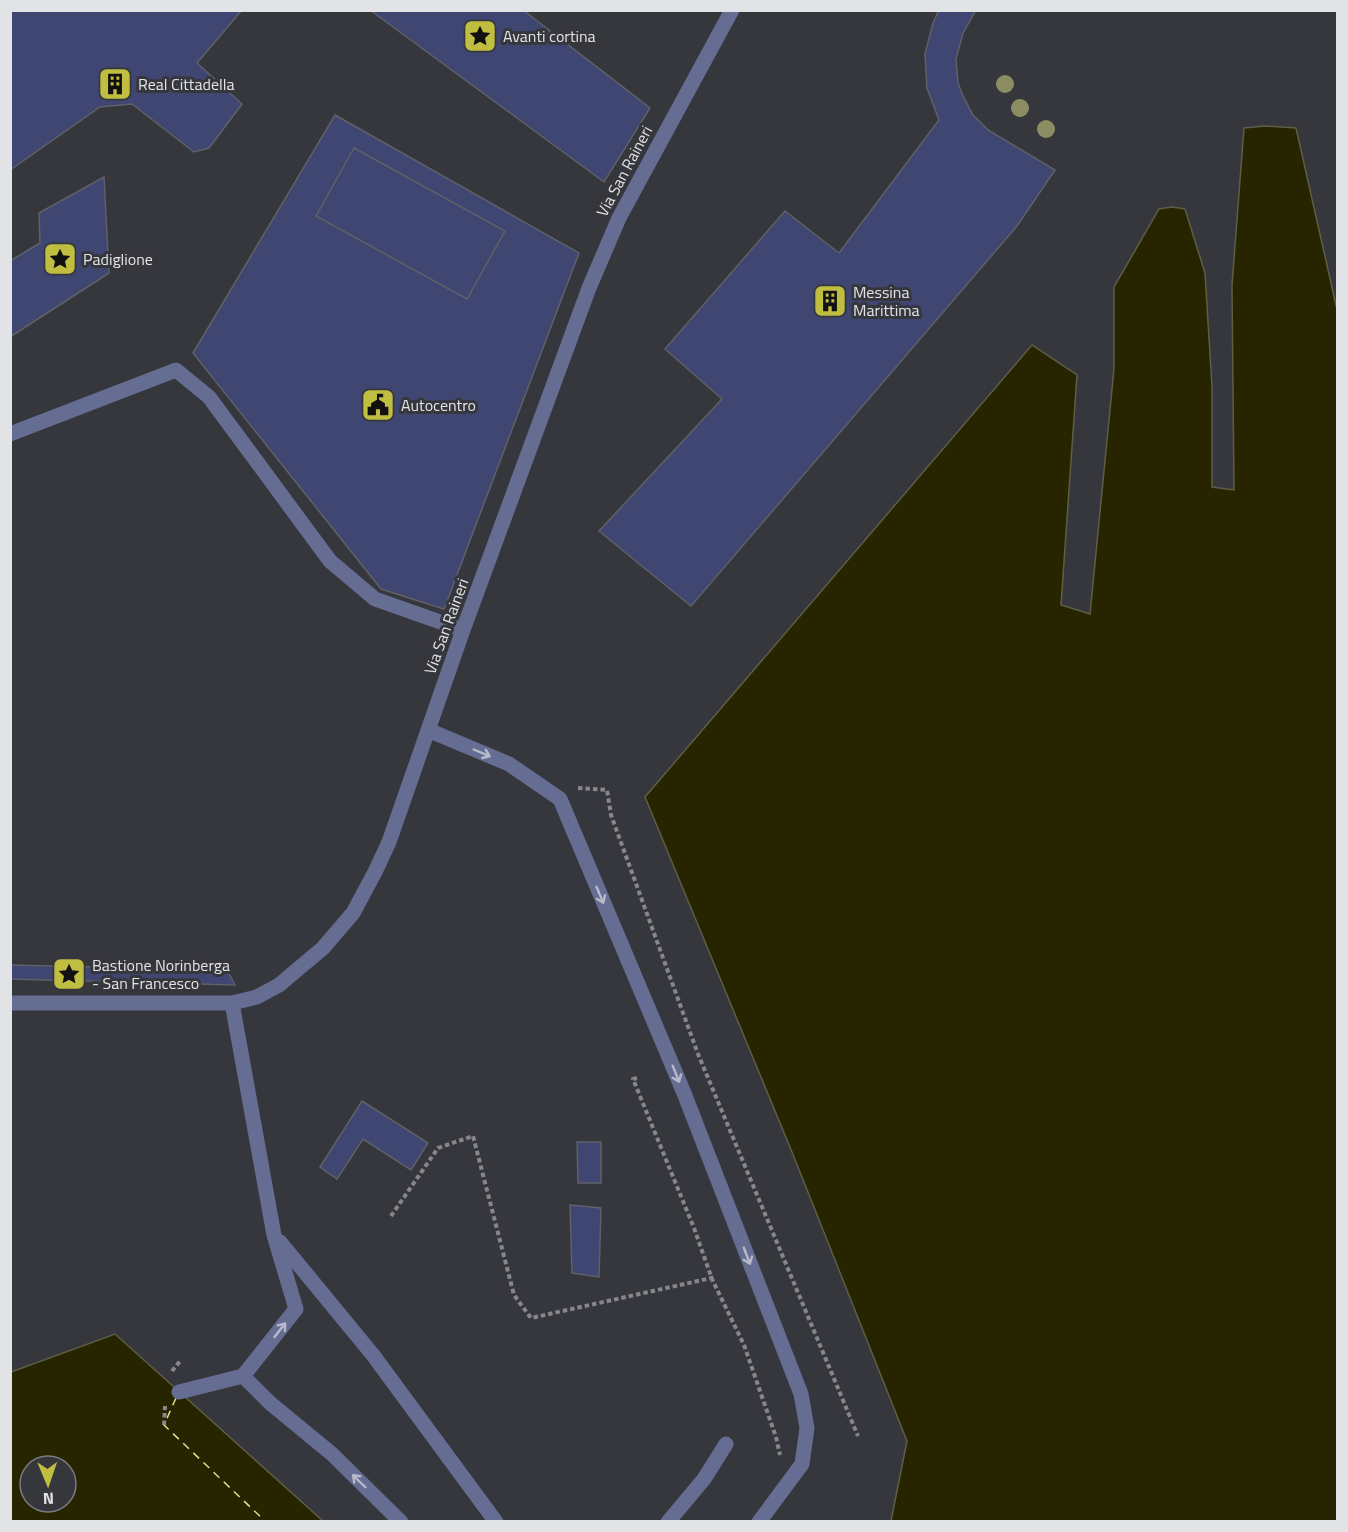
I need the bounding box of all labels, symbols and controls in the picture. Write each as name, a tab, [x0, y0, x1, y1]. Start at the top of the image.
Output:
place icon: Avanti cortina	[462, 18, 498, 54]
place label: Avanti cortina	[503, 24, 596, 48]
building icon: Real Cittadella	[97, 66, 133, 102]
place label: Real Cittadella	[138, 72, 234, 96]
street label: Via San Raineri	[590, 121, 658, 221]
place icon: Padiglione	[42, 241, 78, 277]
place label: Padiglione	[83, 247, 153, 271]
place label: Messina Marittima	[853, 280, 920, 322]
building icon: Messina Marittima	[812, 283, 848, 319]
public building icon: Autocentro	[360, 387, 396, 423]
place label: Autocentro	[401, 393, 476, 417]
street label: Via San Raineri	[418, 575, 474, 677]
one-way arrow	[472, 748, 490, 759]
one-way arrow	[595, 885, 607, 903]
place label: Bastione Norinberga - San Francesco	[92, 953, 230, 995]
place icon: Bastione Norinberga - San Francesco	[51, 956, 87, 992]
one-way arrow	[672, 1064, 683, 1083]
one-way arrow	[742, 1246, 753, 1265]
one-way arrow	[273, 1322, 286, 1338]
north arrow	[18, 1454, 78, 1514]
one-way arrow	[352, 1473, 367, 1488]
text: N	[43, 1487, 54, 1511]

